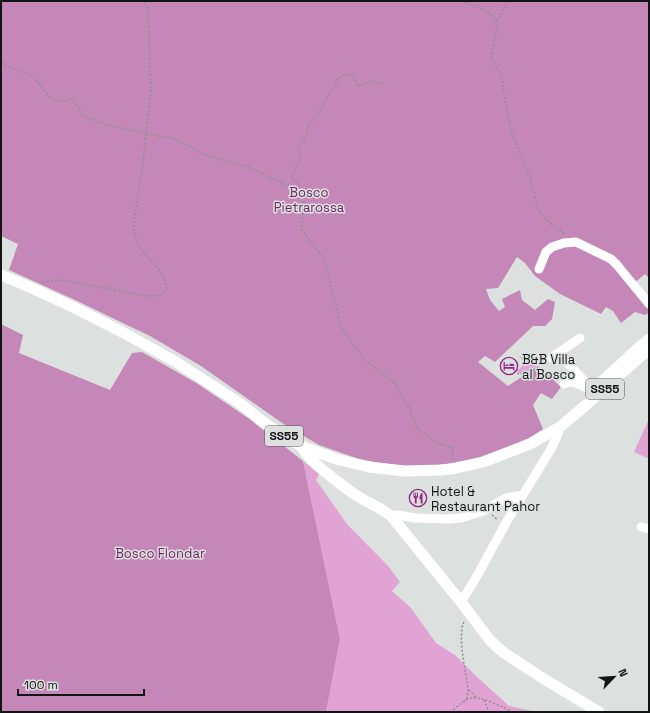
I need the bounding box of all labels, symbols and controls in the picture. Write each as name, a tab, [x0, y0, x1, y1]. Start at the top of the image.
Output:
park label: Bosco Pietrarossa	[274, 184, 345, 216]
place label: B&B Villa al Bosco	[522, 351, 576, 383]
hotel icon: B&B Villa al Bosco	[499, 356, 519, 376]
road number: SS55	[586, 379, 624, 399]
road number: SS55	[265, 426, 303, 446]
place label: Hotel & Restaurant Pahor	[431, 483, 540, 515]
restaurant icon: Hotel & Restaurant Pahor	[408, 488, 428, 508]
park label: Bosco Flondar	[115, 545, 205, 562]
north arrow	[594, 657, 634, 697]
text: N	[615, 666, 631, 679]
scale bar	[18, 671, 144, 697]
text: 100 m	[24, 677, 58, 693]

